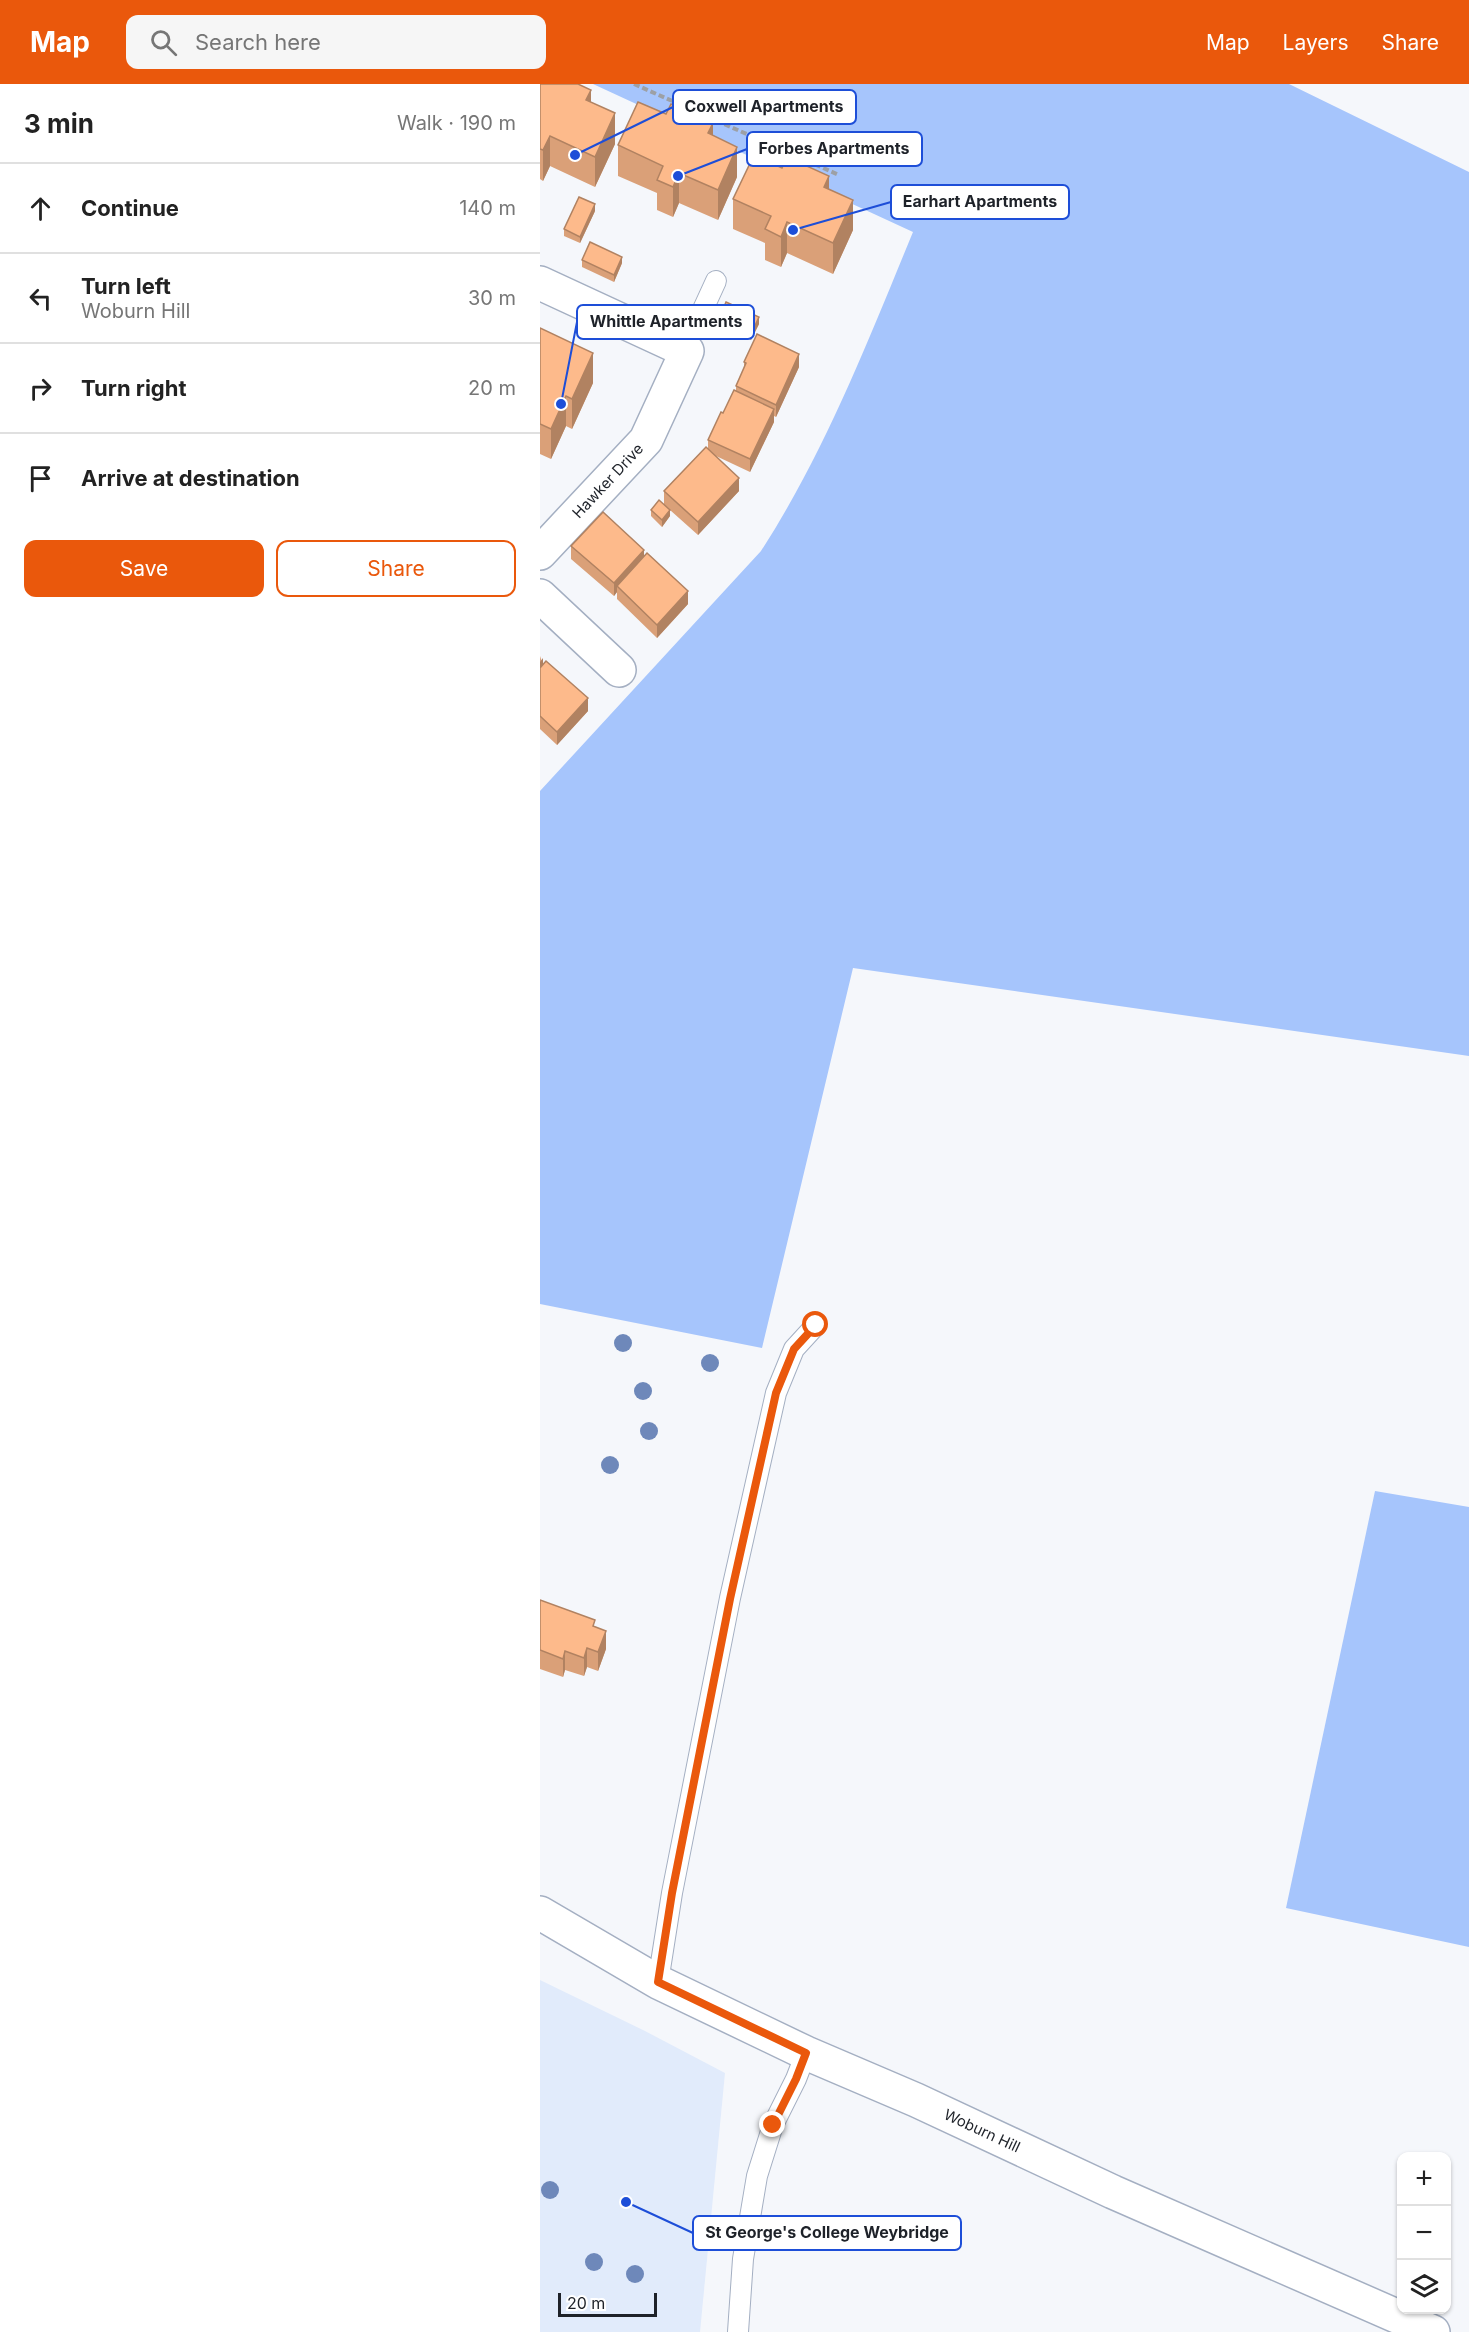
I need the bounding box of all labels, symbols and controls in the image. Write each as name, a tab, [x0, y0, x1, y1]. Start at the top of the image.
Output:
search box	[126, 15, 546, 69]
text: Map	[30, 25, 90, 59]
icon: search	[147, 26, 180, 59]
text: Search here	[195, 29, 321, 55]
text: Map	[1206, 30, 1250, 55]
text: Layers	[1283, 30, 1349, 55]
text: Share	[1382, 30, 1439, 55]
callout: Coxwell Apartments	[673, 90, 856, 124]
text: Coxwell Apartments	[685, 96, 844, 116]
text: 3 min	[24, 108, 94, 139]
text: Walk · 190 m	[397, 111, 516, 135]
callout: Forbes Apartments	[747, 132, 922, 166]
text: Forbes Apartments	[759, 138, 909, 158]
callout: Earhart Apartments	[891, 185, 1069, 219]
text: Earhart Apartments	[903, 191, 1057, 211]
icon: ahead	[24, 192, 57, 225]
text: Continue	[81, 195, 179, 221]
text: 140 m	[459, 196, 516, 220]
text: Turn left	[81, 273, 171, 299]
icon: left	[24, 282, 57, 315]
text: 30 m	[468, 286, 516, 310]
text: Woburn Hill	[81, 299, 190, 323]
callout: Whittle Apartments	[577, 305, 754, 339]
text: Whittle Apartments	[590, 311, 742, 331]
icon: right	[24, 372, 57, 405]
text: Turn right	[81, 375, 187, 401]
text: 20 m	[468, 376, 516, 400]
street label: Hawker Drive	[568, 439, 647, 522]
icon: arrive	[24, 462, 57, 495]
text: Arrive at destination	[81, 465, 300, 491]
button: Save	[24, 540, 264, 597]
button: Share	[276, 540, 516, 597]
route start	[802, 1311, 828, 1337]
street label: Woburn Hill	[941, 2105, 1023, 2157]
route end	[759, 2111, 785, 2137]
map controls	[1397, 2152, 1451, 2314]
button: +	[1397, 2152, 1451, 2206]
button: −	[1397, 2206, 1451, 2260]
callout: St George's College Weybridge	[693, 2216, 961, 2250]
text: St George's College Weybridge	[705, 2222, 949, 2242]
button: layers	[1397, 2260, 1451, 2314]
scale bar	[558, 2290, 657, 2318]
text: 20 m	[567, 2293, 605, 2313]

